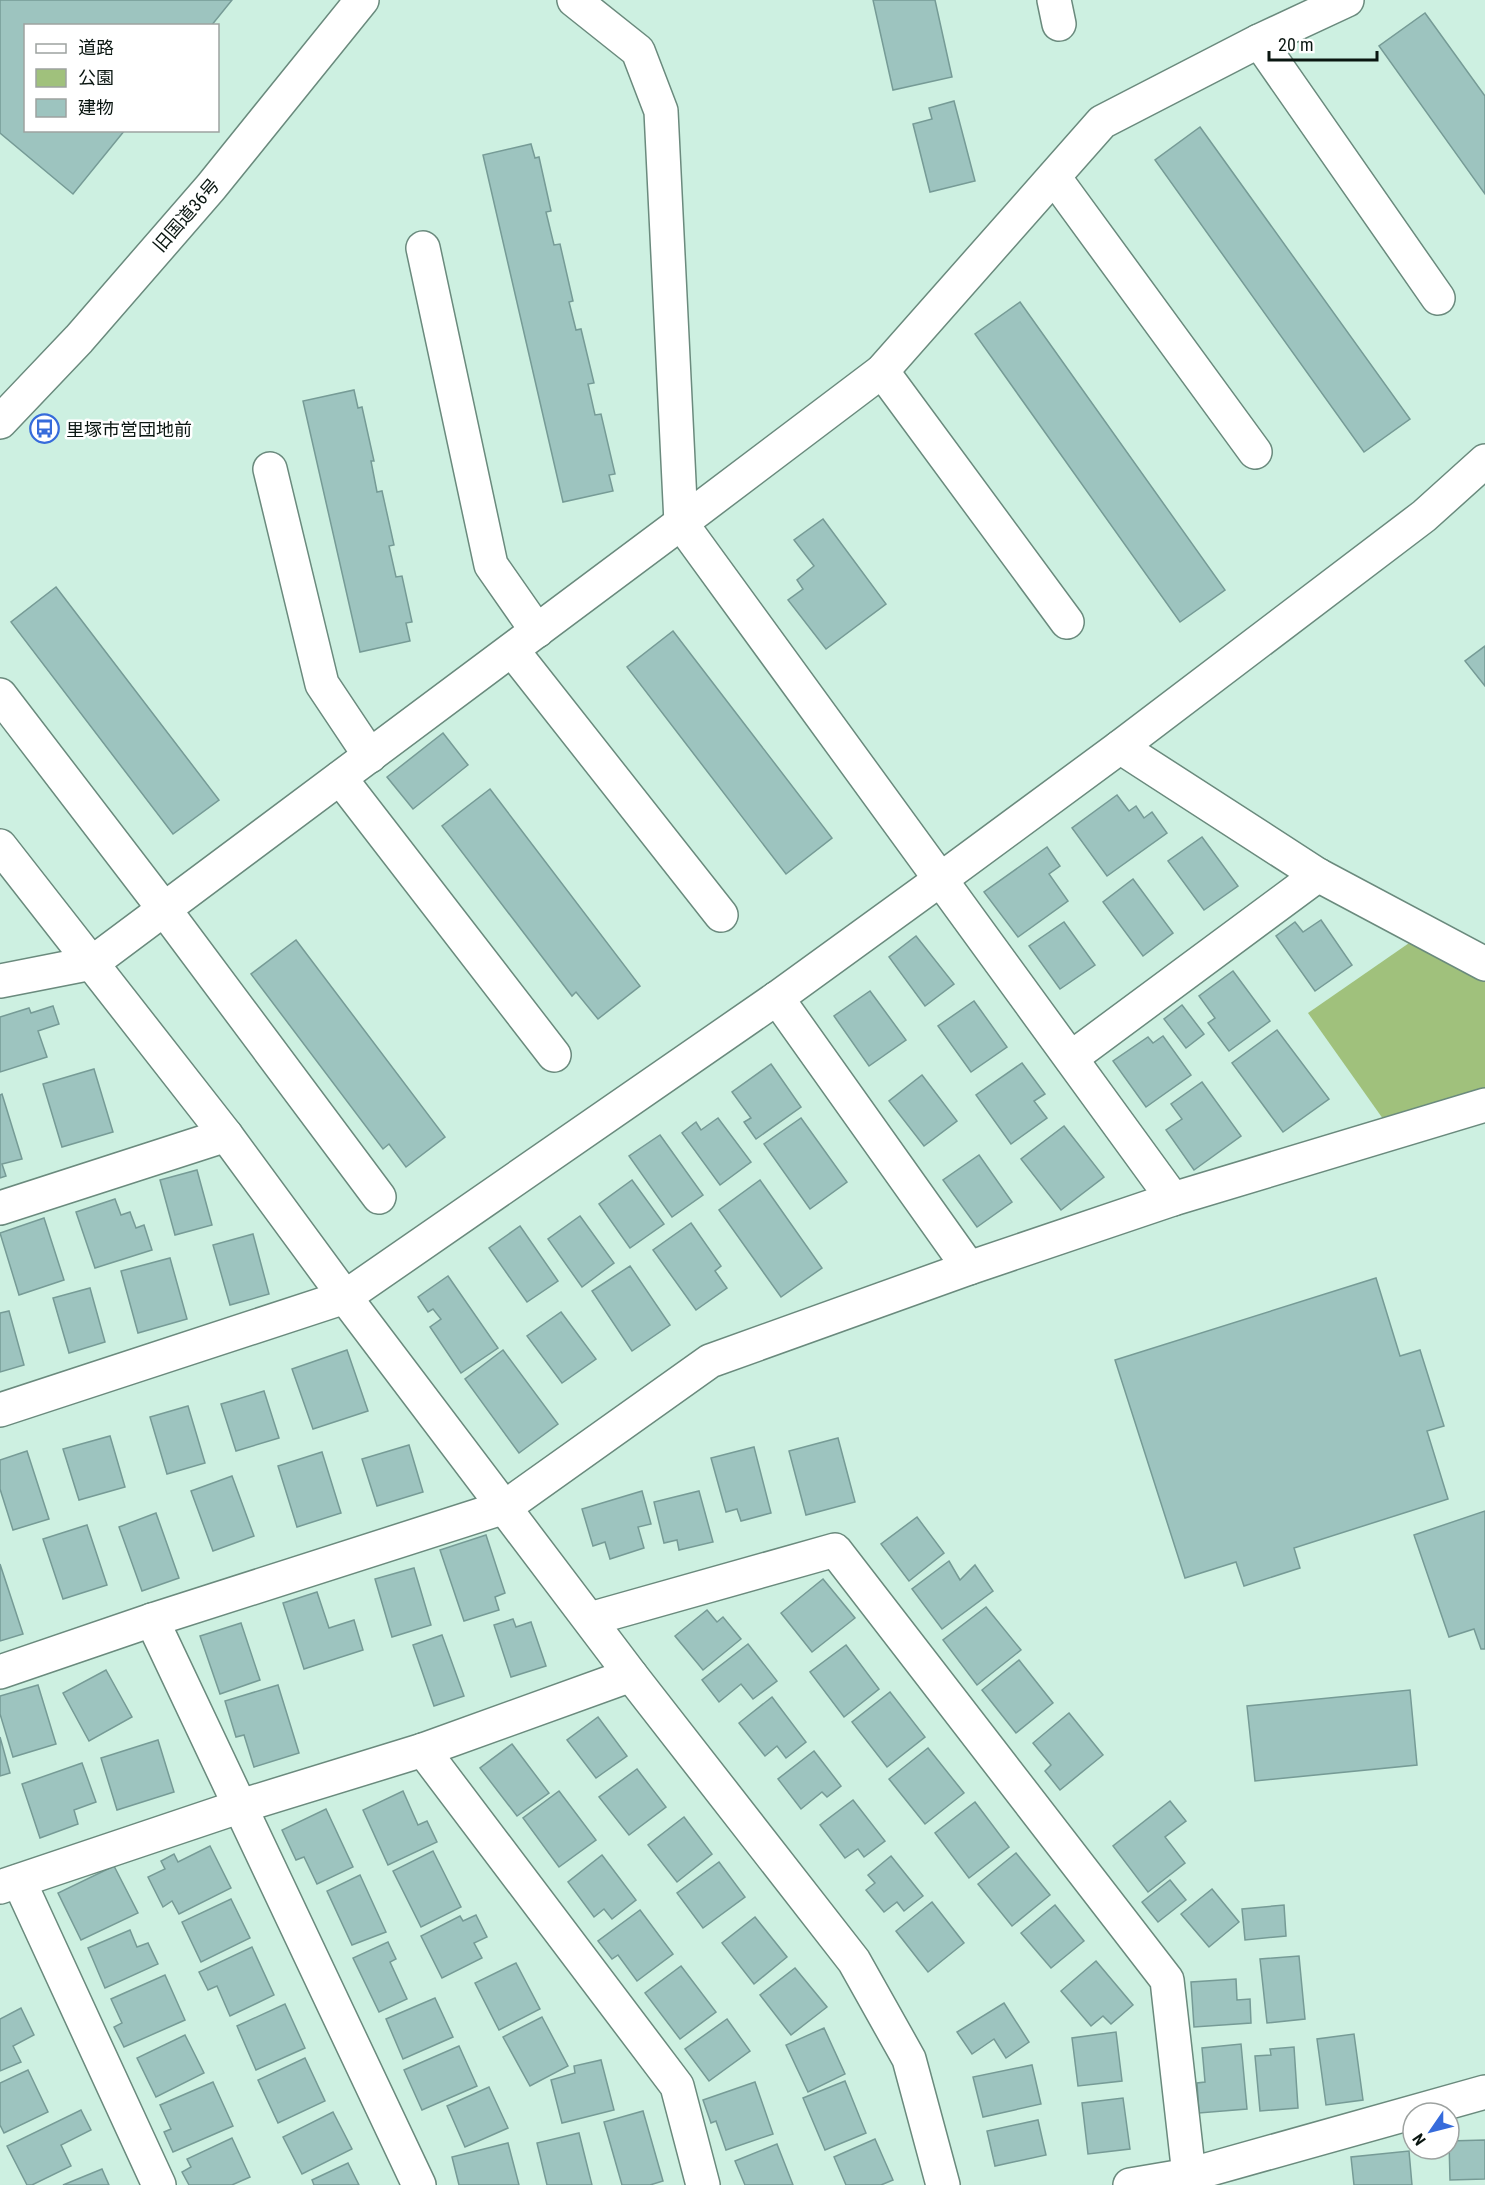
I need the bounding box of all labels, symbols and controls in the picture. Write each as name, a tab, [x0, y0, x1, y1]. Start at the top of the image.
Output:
legend	[24, 24, 219, 132]
scale bar	[1269, 24, 1377, 62]
text: 20 m	[1278, 34, 1313, 55]
text: 道路	[78, 37, 114, 58]
text: 公園	[78, 67, 114, 88]
text: 建物	[78, 97, 114, 118]
street label: 旧国道36号	[149, 174, 223, 256]
bus stop icon: 里塚市営団地前	[29, 413, 61, 445]
place label: 里塚市営団地前	[66, 419, 192, 440]
north arrow	[1401, 2101, 1461, 2161]
text: N	[1409, 2130, 1430, 2149]

